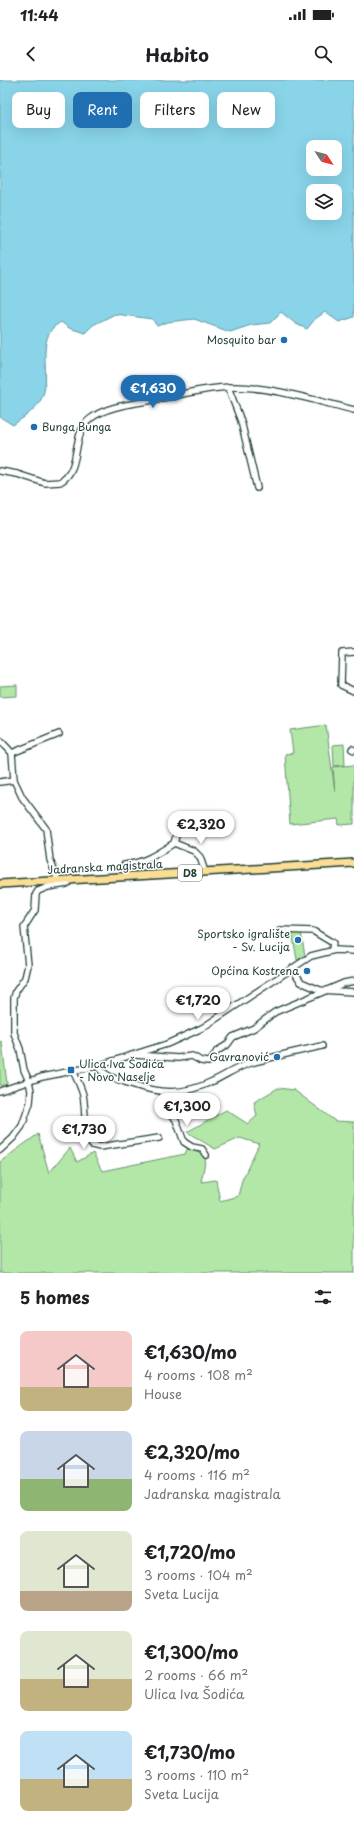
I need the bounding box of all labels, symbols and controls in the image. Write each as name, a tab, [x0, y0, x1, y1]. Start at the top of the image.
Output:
text: 11:44	[20, 3, 59, 26]
text: Habito	[145, 41, 209, 68]
icon: back	[20, 43, 42, 65]
icon: search	[312, 43, 334, 65]
chip: Buy	[12, 92, 65, 128]
chip: Rent	[73, 92, 132, 128]
chip: Filters	[140, 92, 209, 128]
chip: New	[217, 92, 275, 128]
north arrow	[306, 140, 342, 176]
map controls	[306, 140, 342, 220]
button: layers	[306, 184, 342, 220]
place label: Mosquito bar	[207, 331, 276, 348]
marker: Mosquito bar	[279, 335, 289, 345]
pin: €1,630	[120, 375, 186, 409]
text: €1,630	[130, 378, 176, 397]
place label: Bunga Bunga	[42, 418, 111, 435]
marker: Bunga Bunga	[29, 422, 39, 432]
pin: €2,320	[168, 811, 234, 845]
text: €2,320	[177, 814, 225, 833]
street label: Jadranska magistrala	[47, 855, 163, 878]
road number: D8	[178, 865, 202, 881]
place label: Sportsko igralište - Sv. Lucija	[197, 925, 290, 955]
marker: Sportsko igralište - Sv. Lucija	[293, 935, 303, 945]
place label: Općina Kostrena	[211, 962, 299, 979]
marker: Općina Kostrena	[302, 966, 312, 976]
pin: €1,720	[165, 987, 231, 1021]
text: €1,720	[175, 990, 221, 1009]
place label: Gavranović	[209, 1048, 269, 1065]
marker: Gavranović	[272, 1052, 282, 1062]
place label: Ulica Iva Šodića - Novo Naselje	[79, 1055, 165, 1085]
marker: Ulica Iva Šodića - Novo Naselje	[66, 1065, 76, 1075]
pin: €1,300	[154, 1093, 220, 1127]
text: €1,300	[163, 1096, 211, 1115]
pin: €1,730	[51, 1116, 117, 1150]
text: €1,730	[61, 1119, 107, 1138]
text: 5 homes	[20, 1284, 90, 1310]
icon: filters	[312, 1286, 334, 1308]
text: €1,630/mo	[144, 1339, 237, 1365]
icon: home	[52, 1347, 100, 1395]
text: 4 rooms · 108 m²	[144, 1365, 253, 1384]
text: House	[144, 1384, 182, 1403]
text: €2,320/mo	[144, 1439, 240, 1465]
icon: home	[52, 1447, 100, 1495]
text: 4 rooms · 116 m²	[144, 1465, 250, 1484]
text: Jadranska magistrala	[144, 1484, 281, 1503]
text: €1,720/mo	[144, 1539, 235, 1565]
icon: home	[52, 1547, 100, 1595]
text: 3 rooms · 104 m²	[144, 1565, 253, 1584]
text: Sveta Lucija	[144, 1584, 219, 1603]
text: €1,300/mo	[144, 1639, 238, 1665]
icon: home	[52, 1647, 100, 1695]
text: 2 rooms · 66 m²	[144, 1665, 248, 1684]
text: Ulica Iva Šodića	[144, 1684, 245, 1703]
text: €1,730/mo	[144, 1739, 235, 1765]
icon: home	[52, 1747, 100, 1795]
text: 3 rooms · 110 m²	[144, 1765, 249, 1784]
text: Sveta Lucija	[144, 1784, 219, 1803]

